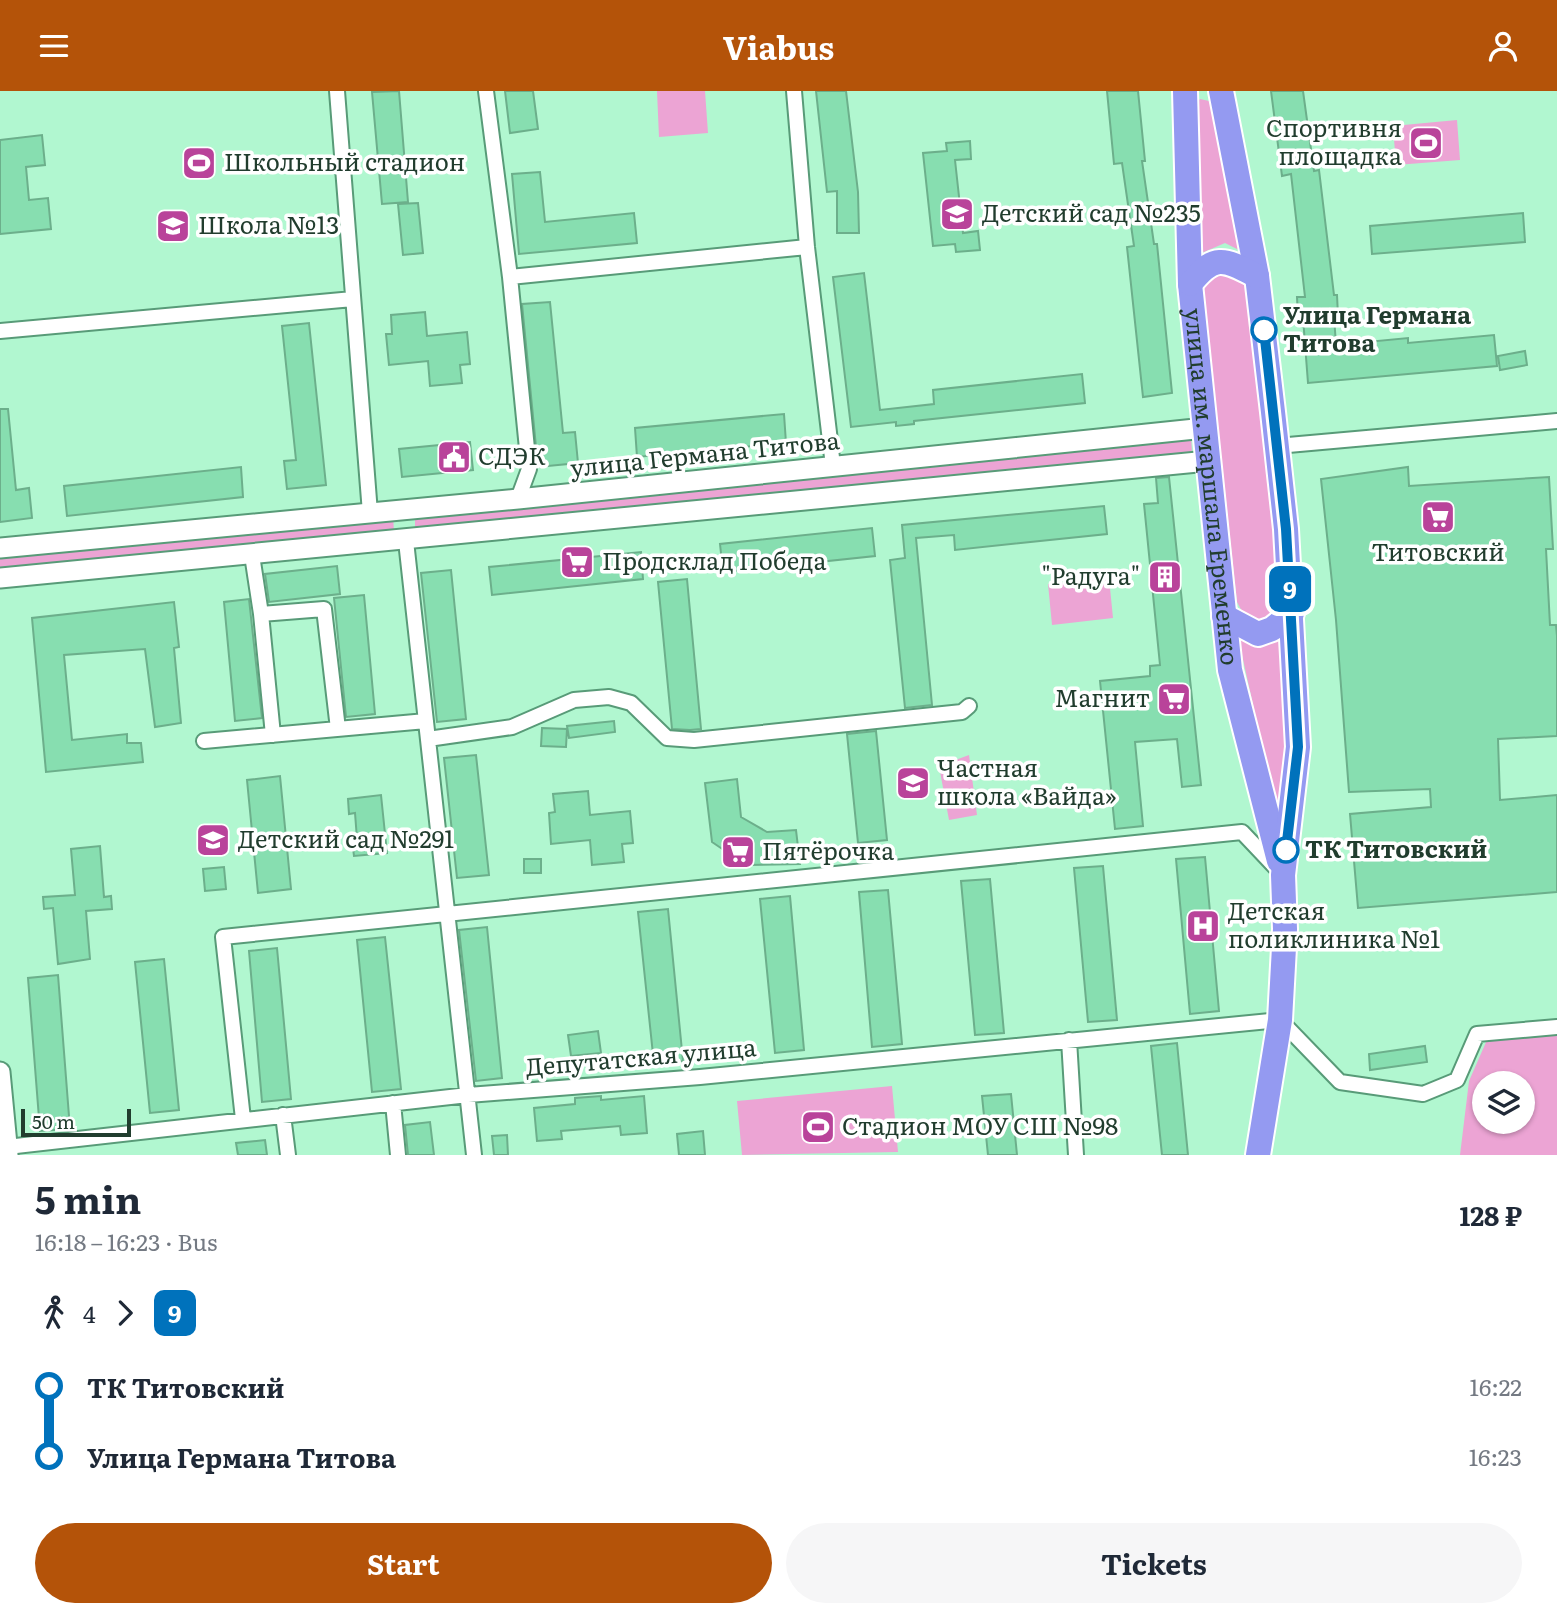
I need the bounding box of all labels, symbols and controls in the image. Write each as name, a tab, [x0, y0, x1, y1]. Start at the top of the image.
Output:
text: Viabus	[723, 22, 834, 70]
icon: menu	[35, 27, 73, 65]
icon: person	[1484, 27, 1522, 65]
place label: Спортивня площадка	[1266, 109, 1402, 172]
sports icon: Спортивня площадка	[1407, 124, 1445, 162]
place label: Школьный стадион	[224, 143, 465, 178]
sports icon: Школьный стадион	[180, 144, 218, 182]
place label: Детский сад №235	[982, 194, 1201, 229]
school or university icon: Детский сад №235	[938, 195, 976, 233]
place label: Школа №13	[198, 206, 339, 241]
school or university icon: Школа №13	[154, 207, 192, 245]
place label: Улица Германа Титова	[1283, 296, 1471, 359]
street label: улица им. маршала Еременко	[1178, 306, 1249, 667]
marker: Улица Германа Титова	[1251, 317, 1277, 343]
street label: улица Германа Титова	[568, 421, 841, 484]
place label: СДЭК	[478, 437, 546, 472]
public building icon: СДЭК	[435, 438, 473, 476]
supermarket icon: Титовский	[1419, 498, 1457, 536]
place label: Титовский	[1371, 533, 1505, 568]
place label: Продсклад Победа	[602, 542, 827, 577]
supermarket icon: Продсклад Победа	[558, 543, 596, 581]
place label: "Радуга"	[1042, 557, 1140, 592]
building icon: "Радуга"	[1146, 558, 1184, 596]
line badge: 9	[1267, 566, 1313, 612]
text: 9	[1283, 571, 1297, 606]
place label: Магнит	[1055, 679, 1150, 714]
supermarket icon: Магнит	[1155, 680, 1193, 718]
place label: Частная школа «Вайда»	[937, 749, 1117, 812]
school or university icon: Частная школа «Вайда»	[894, 764, 932, 802]
place label: Детский сад №291	[238, 820, 454, 855]
school or university icon: Детский сад №291	[194, 821, 232, 859]
place label: ТК Титовский	[1305, 830, 1487, 865]
place label: Пятёрочка	[762, 832, 894, 867]
supermarket icon: Пятёрочка	[719, 833, 757, 871]
marker: ТК Титовский	[1273, 837, 1299, 863]
place label: Детская поликлиника №1	[1228, 892, 1440, 955]
hospital icon: Детская поликлиника №1	[1184, 907, 1222, 945]
street label: Депутатская улица	[524, 1028, 757, 1083]
map controls	[1472, 1071, 1535, 1134]
button: layers	[1472, 1071, 1535, 1134]
scale bar	[21, 1106, 131, 1138]
text: 50 m	[32, 1107, 75, 1135]
place label: Стадион МОУ СШ №98	[842, 1107, 1118, 1142]
sports icon: Стадион МОУ СШ №98	[799, 1108, 837, 1146]
text: 5 min	[35, 1169, 141, 1226]
text: 128 ₽	[1459, 1195, 1522, 1234]
text: 16:18 – 16:23 · Bus	[35, 1224, 217, 1258]
icon: walk	[35, 1294, 73, 1332]
icon: forward	[106, 1294, 144, 1332]
text: 9	[168, 1295, 182, 1330]
text: 4	[83, 1296, 96, 1330]
text: ТК Титовский	[87, 1367, 285, 1406]
text: 16:22	[1470, 1369, 1522, 1403]
text: Улица Германа Титова	[87, 1437, 396, 1476]
text: 16:23	[1469, 1439, 1522, 1473]
button: Start	[35, 1523, 772, 1603]
button: Tickets	[786, 1523, 1522, 1603]

